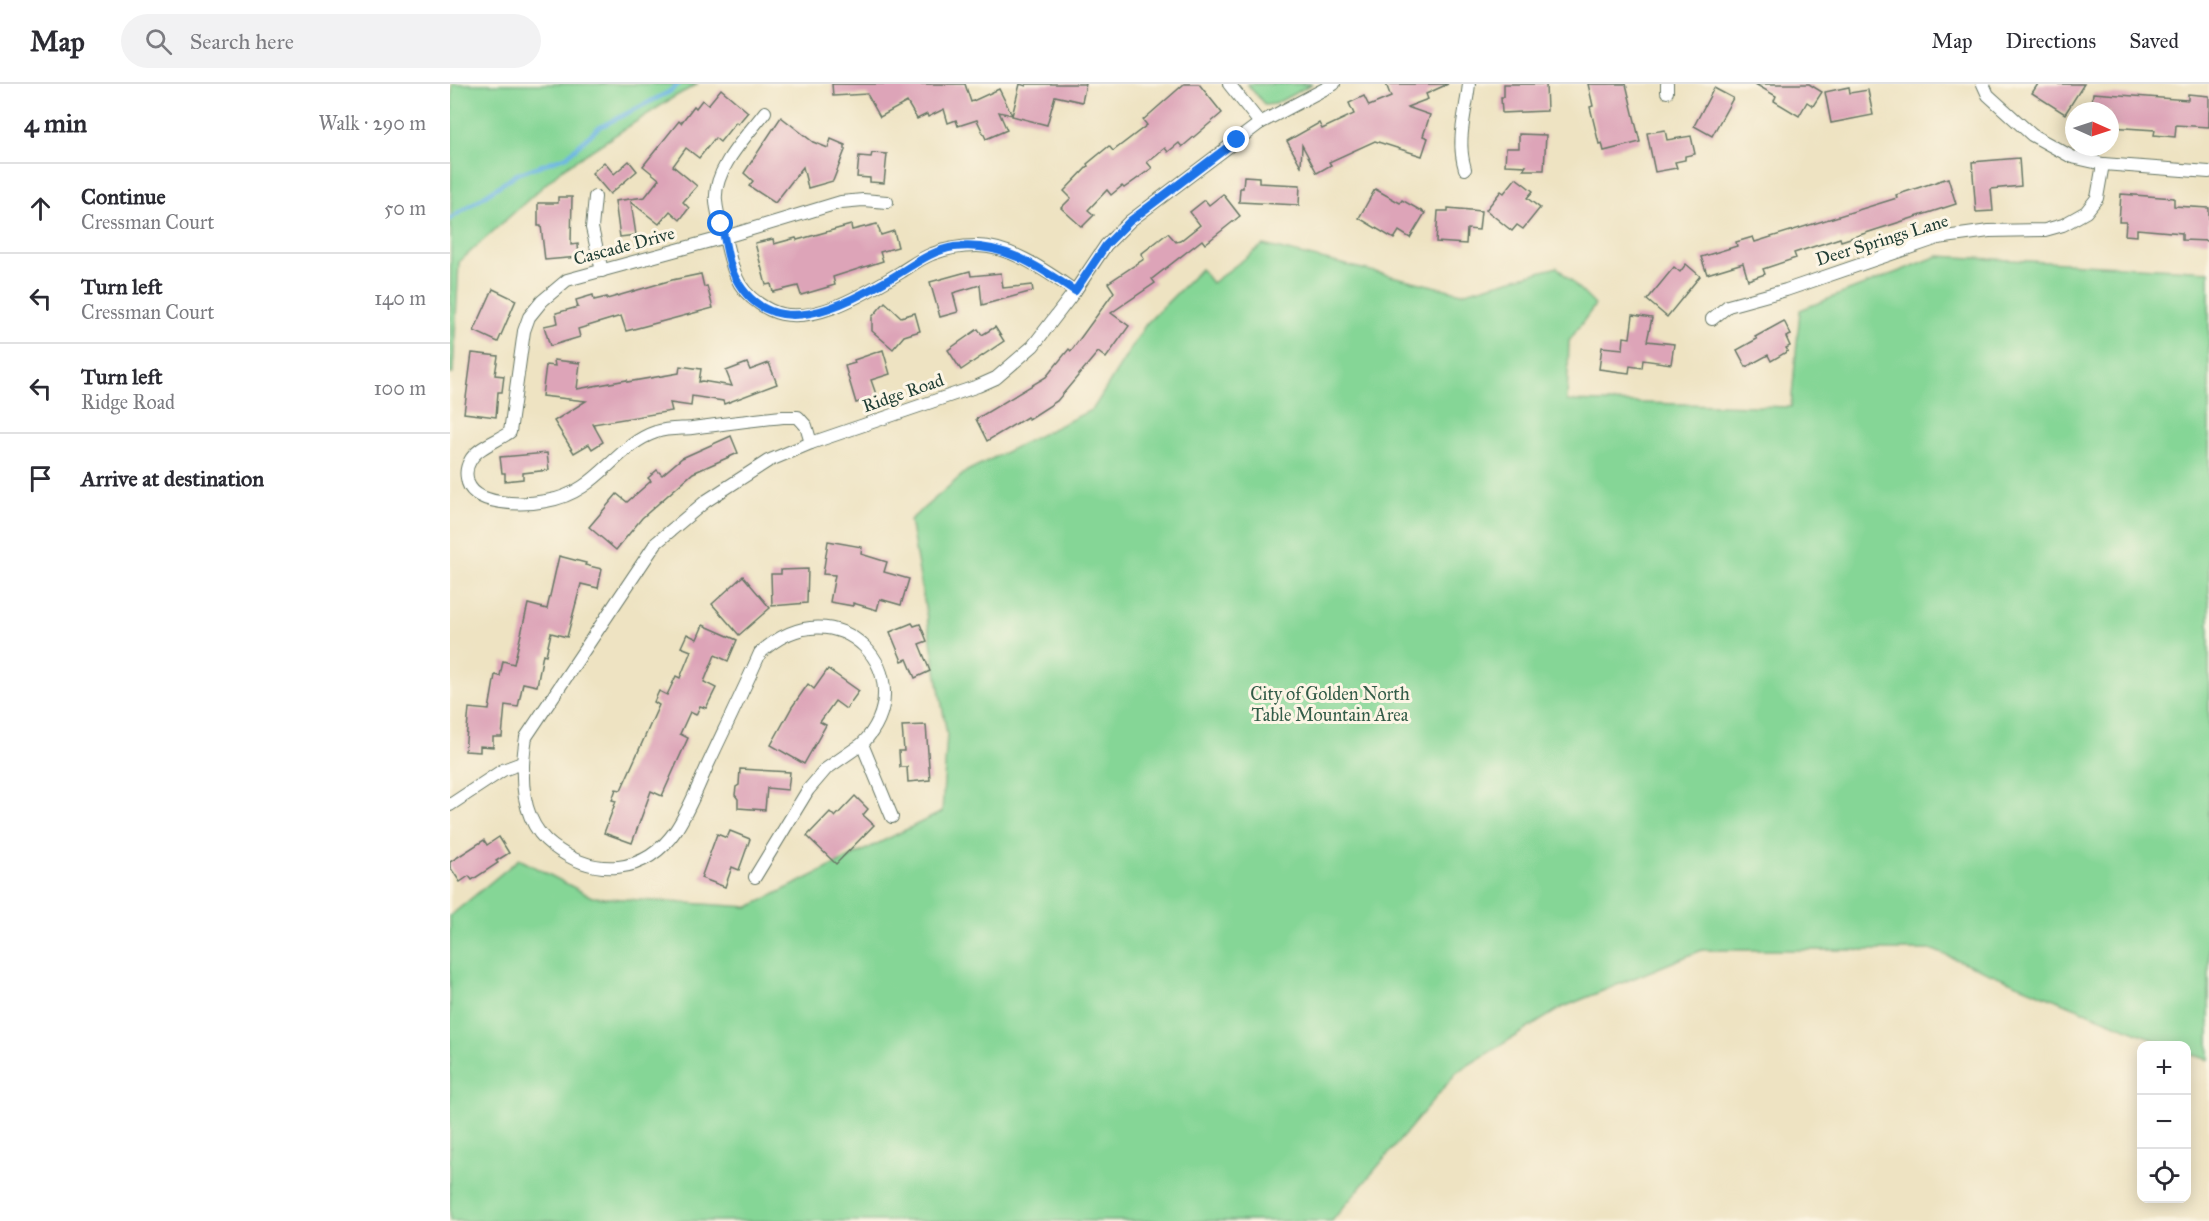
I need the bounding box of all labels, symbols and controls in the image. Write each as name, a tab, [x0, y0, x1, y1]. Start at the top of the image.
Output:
search box	[121, 14, 541, 68]
text: Map	[30, 24, 85, 59]
icon: search	[142, 25, 175, 58]
text: Search here	[190, 28, 294, 55]
text: Map	[1932, 28, 1973, 54]
text: Directions	[2006, 28, 2096, 54]
text: Saved	[2129, 28, 2179, 54]
north arrow	[2065, 102, 2119, 156]
text: 4 min	[24, 107, 87, 139]
text: Walk · 290 m	[318, 111, 426, 135]
route end	[1223, 126, 1249, 152]
text: Continue	[81, 183, 166, 210]
icon: ahead	[24, 192, 57, 225]
text: 50 m	[384, 196, 426, 220]
street label: Deer Springs Lane	[1813, 209, 1951, 272]
text: Cressman Court	[81, 210, 214, 234]
route start	[707, 210, 733, 236]
street label: Cascade Drive	[571, 222, 677, 270]
text: Turn left	[81, 273, 163, 300]
icon: left	[24, 282, 57, 315]
text: 140 m	[374, 286, 426, 310]
text: Cressman Court	[81, 300, 214, 324]
text: Turn left	[81, 363, 163, 390]
street label: Ridge Road	[859, 369, 947, 418]
icon: left	[24, 372, 57, 405]
text: 100 m	[374, 376, 426, 400]
text: Ridge Road	[81, 390, 175, 414]
icon: arrive	[24, 462, 57, 495]
text: Arrive at destination	[81, 465, 264, 492]
park label: City of Golden North Table Mountain Area	[1250, 683, 1410, 726]
map controls	[2137, 1041, 2191, 1203]
button: +	[2137, 1041, 2191, 1095]
button: −	[2137, 1095, 2191, 1149]
button: locate	[2137, 1149, 2191, 1203]

